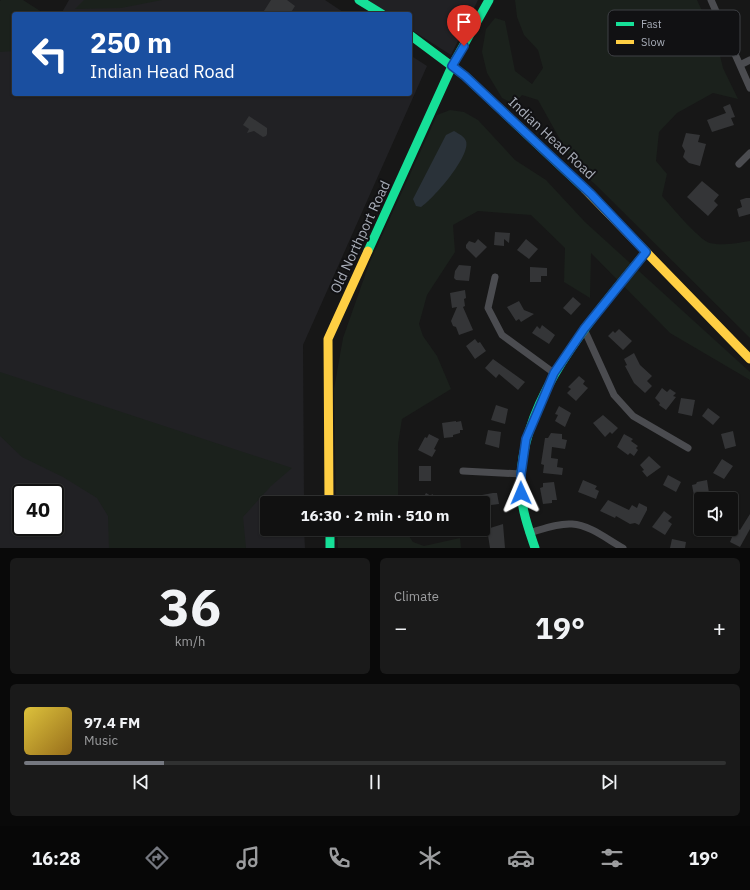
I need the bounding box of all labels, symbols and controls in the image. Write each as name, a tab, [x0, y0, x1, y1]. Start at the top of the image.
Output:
pin	[447, 5, 481, 46]
legend	[608, 10, 740, 56]
icon: arrive	[453, 11, 475, 33]
text: Fast	[641, 17, 662, 31]
text: 250 m	[90, 24, 172, 61]
icon: left	[24, 28, 76, 80]
text: Slow	[641, 35, 665, 49]
text: Indian Head Road	[90, 60, 235, 83]
street label: Indian Head Road	[505, 93, 599, 183]
street label: Old Northport Road	[326, 178, 394, 296]
position arrow	[500, 472, 542, 514]
speed limit sign: 40	[12, 484, 64, 536]
map controls	[694, 492, 738, 536]
button: sound	[694, 492, 738, 536]
text: 16:30 · 2 min · 510 m	[301, 506, 449, 525]
text: 36	[159, 573, 221, 640]
text: Climate	[394, 588, 439, 605]
text: 19°	[535, 608, 585, 647]
text: −	[394, 613, 407, 642]
text: +	[713, 613, 726, 642]
text: km/h	[175, 633, 205, 650]
text: 97.4 FM	[84, 713, 140, 732]
text: Music	[84, 732, 118, 749]
icon: previous	[130, 771, 152, 793]
icon: pause	[364, 771, 386, 793]
icon: next	[598, 771, 620, 793]
icon: directions	[143, 844, 171, 872]
icon: music	[234, 844, 262, 872]
icon: phone	[325, 844, 353, 872]
icon: climate	[416, 844, 444, 872]
icon: car	[507, 844, 535, 872]
icon: filters	[598, 844, 626, 872]
text: 16:28	[31, 847, 81, 870]
text: 19°	[688, 847, 719, 870]

